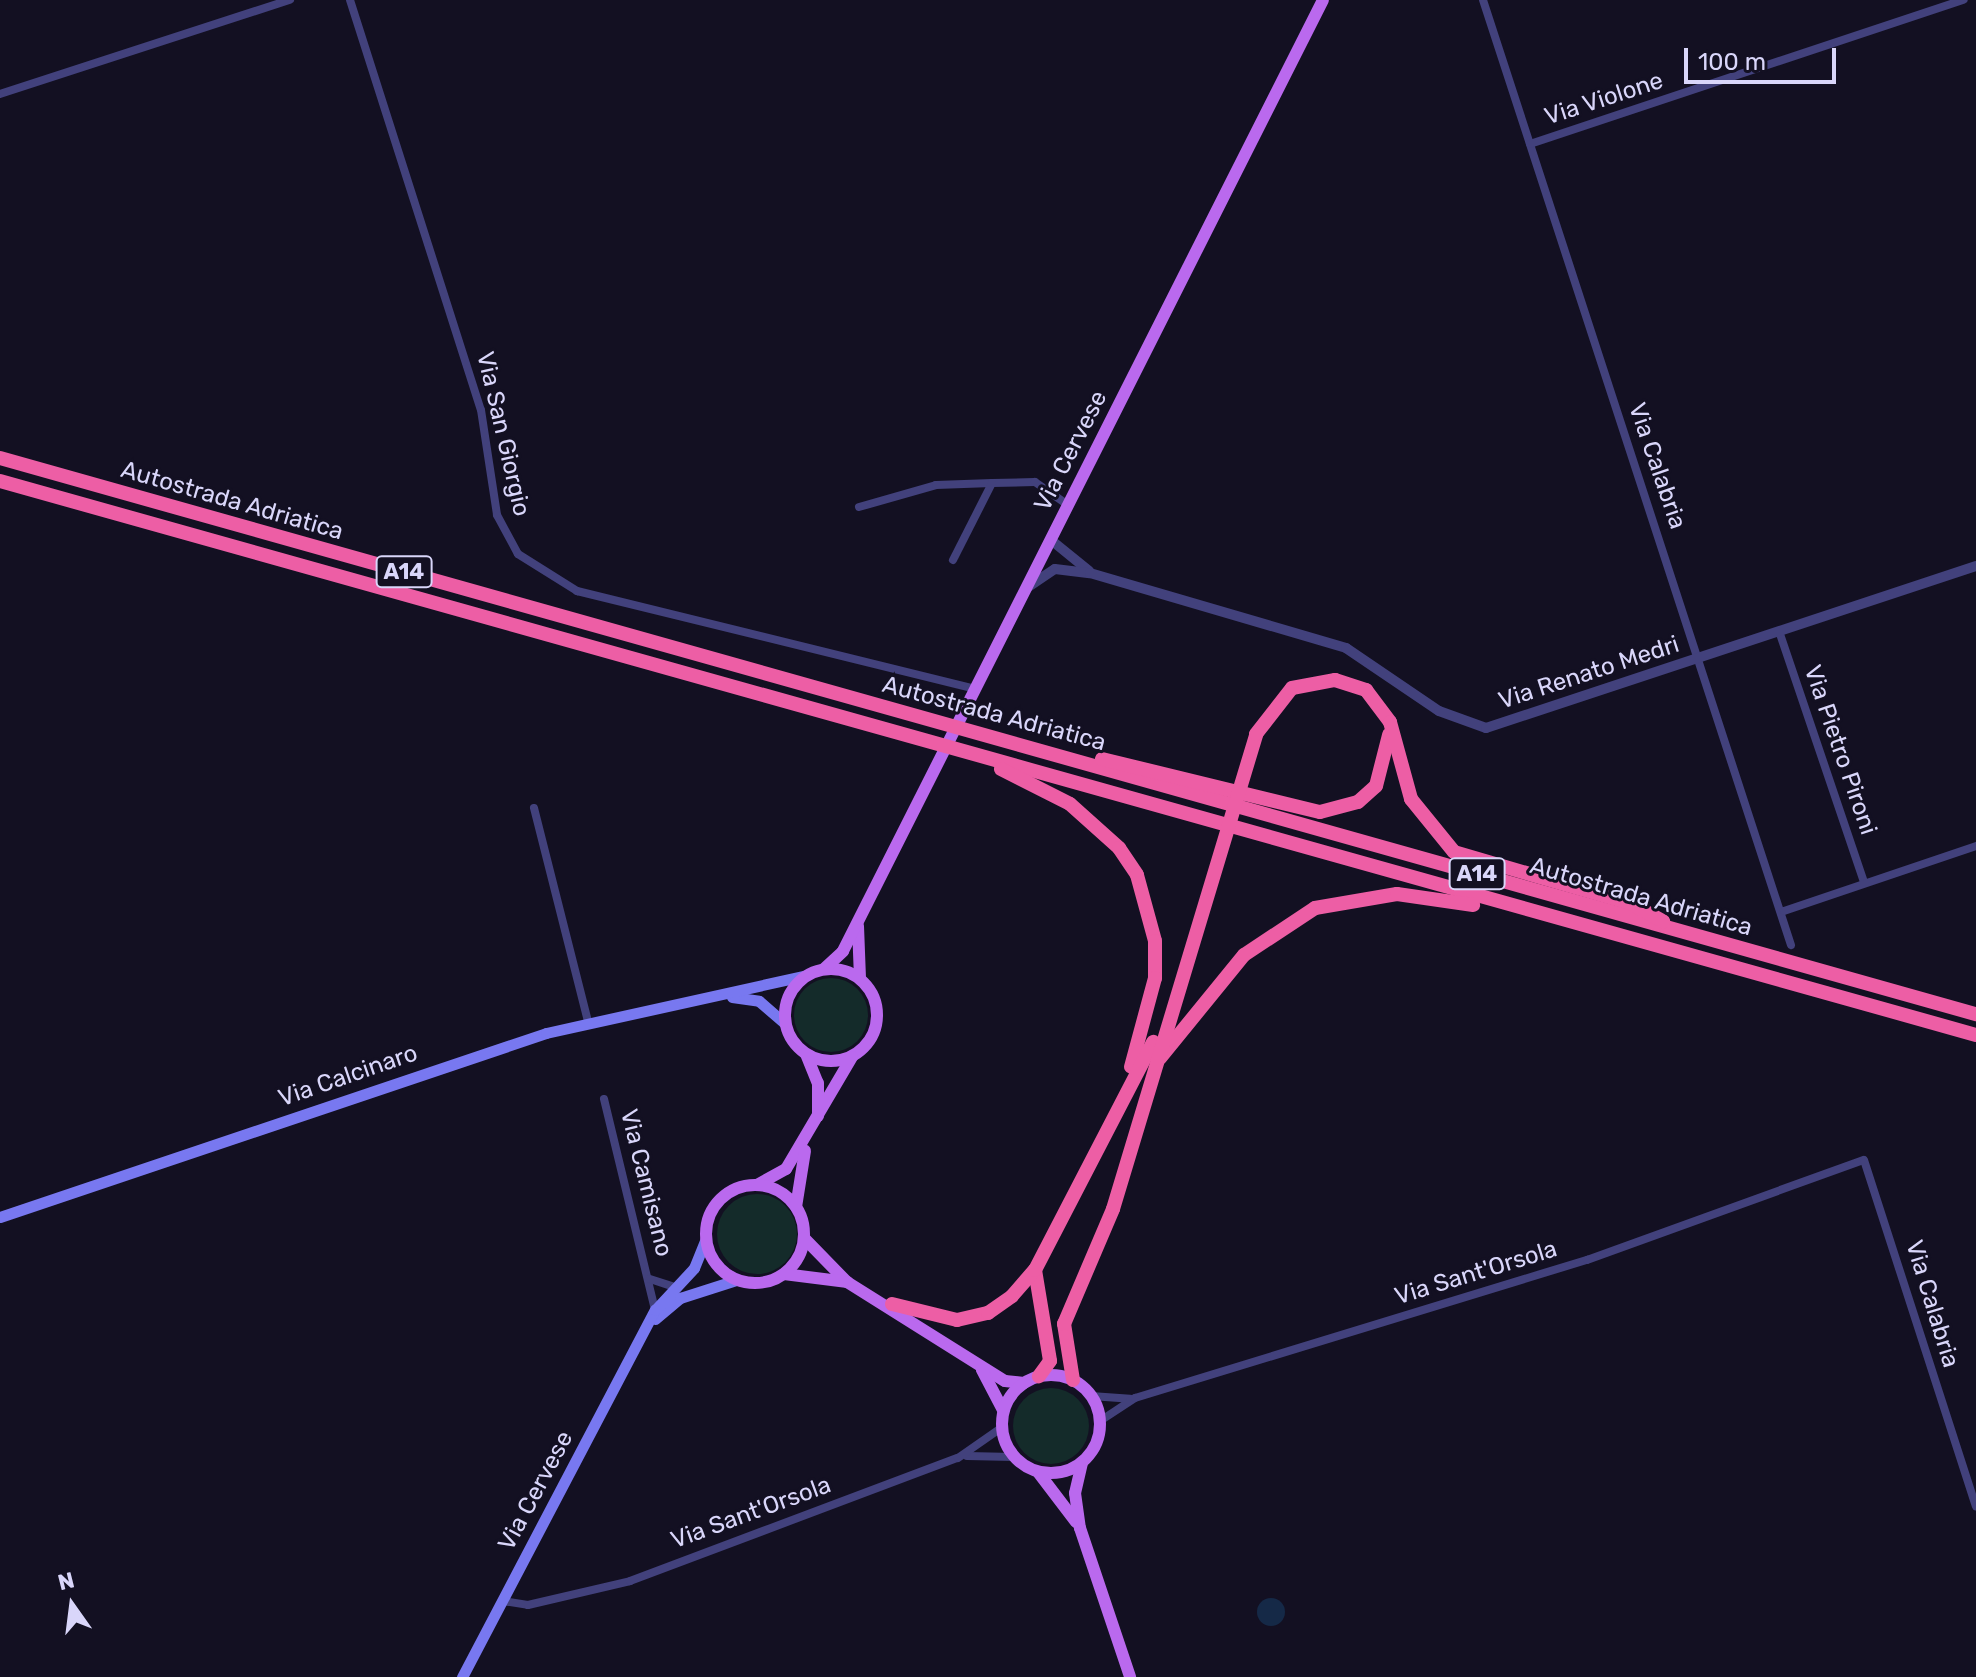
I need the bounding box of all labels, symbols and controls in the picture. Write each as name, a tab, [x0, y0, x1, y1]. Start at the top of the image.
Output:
scale bar	[1688, 32, 1840, 82]
text: 100 m	[1698, 48, 1766, 76]
street label: Via Violone	[1541, 66, 1667, 132]
street label: Via San Giorgio	[470, 349, 536, 519]
street label: Via Cervese	[1028, 386, 1114, 516]
street label: Via Calabria	[1622, 399, 1692, 533]
street label: Autostrada Adriatica	[117, 455, 347, 547]
road number: A14	[374, 554, 434, 590]
street label: Via Renato Medri	[1495, 630, 1683, 716]
street label: Via Pietro Pironi	[1798, 661, 1882, 839]
street label: Autostrada Adriatica	[879, 670, 1109, 758]
street label: Autostrada Adriatica	[1526, 851, 1756, 943]
road number: A14	[1447, 856, 1507, 892]
street label: Via Calcinaro	[275, 1039, 421, 1113]
street label: Via Camisano	[614, 1106, 678, 1260]
street label: Via Sant'Orsola	[1391, 1235, 1561, 1311]
street label: Via Calabria	[1899, 1237, 1965, 1371]
street label: Via Cervese	[493, 1426, 579, 1556]
street label: Via Sant'Orsola	[667, 1471, 835, 1555]
north arrow	[32, 1565, 112, 1645]
text: N	[55, 1566, 77, 1596]

